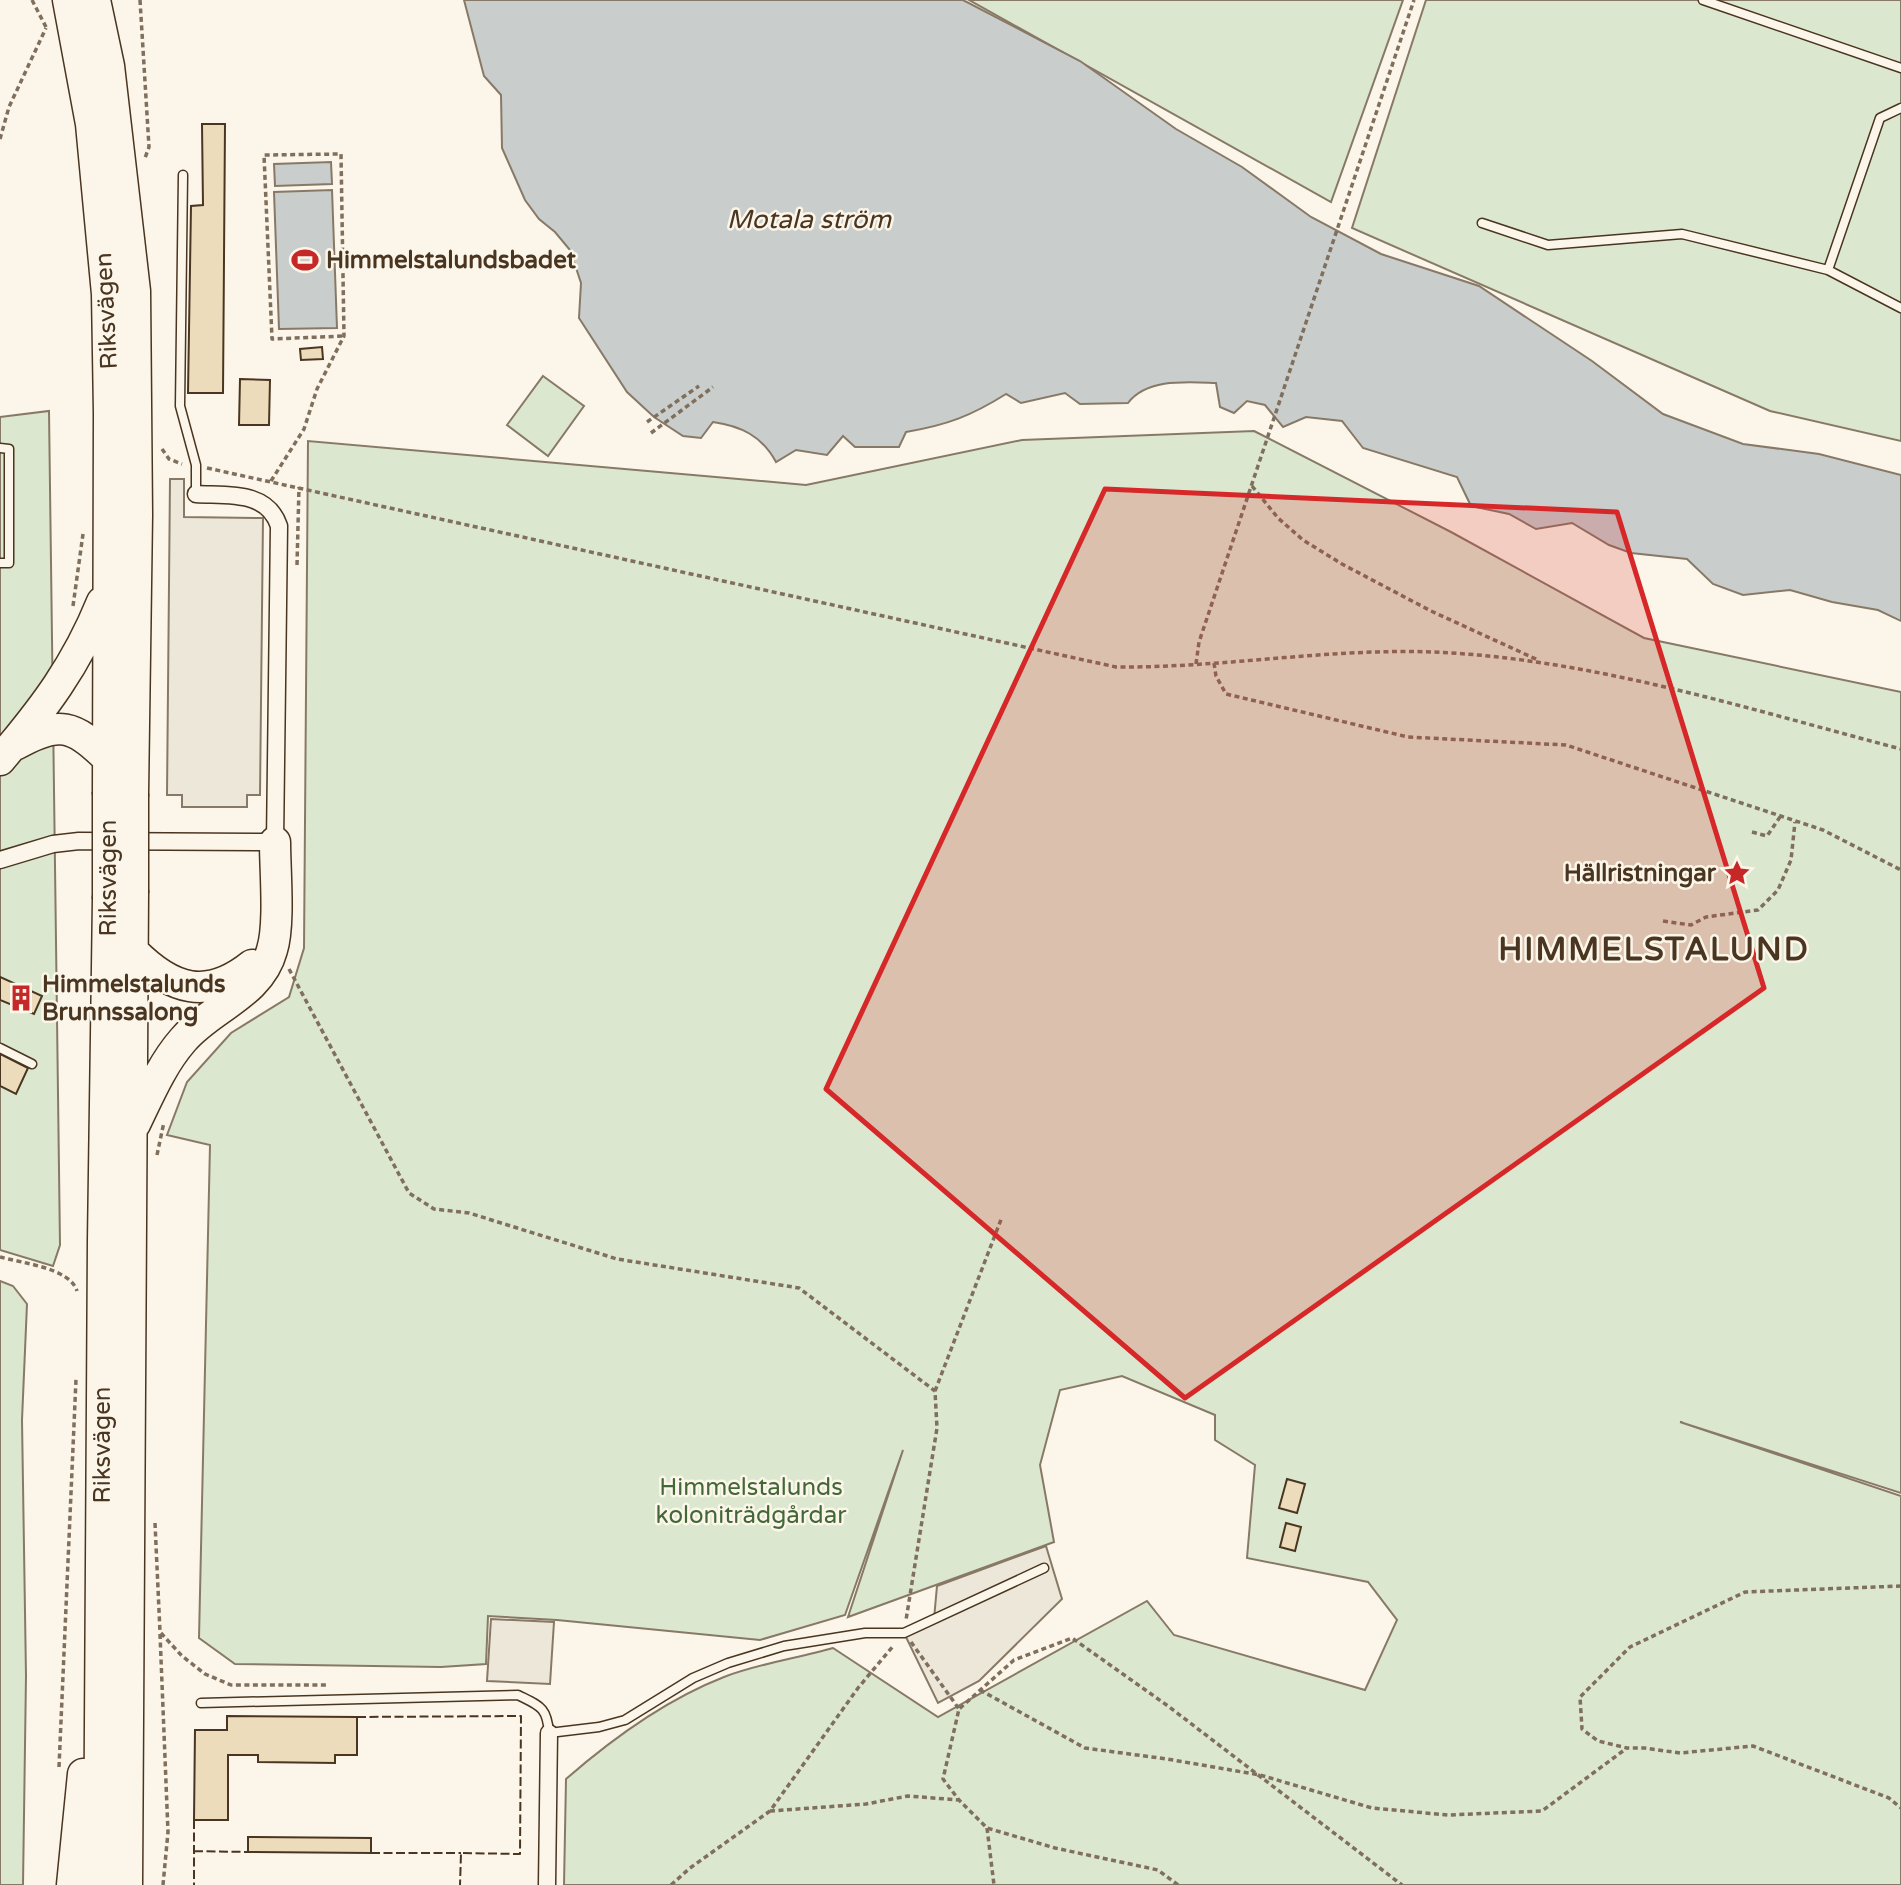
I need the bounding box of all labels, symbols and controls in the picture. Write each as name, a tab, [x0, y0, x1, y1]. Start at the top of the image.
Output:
water label: Motala ström	[727, 204, 892, 235]
sports icon: Himmelstalundsbadet	[290, 245, 320, 275]
place label: Himmelstalundsbadet	[326, 246, 577, 275]
street label: Riksvägen	[89, 252, 124, 370]
street label: Riksvägen	[94, 820, 123, 936]
place icon: Hällristningar	[1722, 858, 1752, 888]
place label: Hällristningar	[1564, 859, 1717, 888]
district label: HIMMELSTALUND	[1498, 931, 1810, 969]
place label: Himmelstalunds Brunnssalong	[42, 970, 225, 1027]
building icon: Himmelstalunds Brunnssalong	[6, 983, 36, 1013]
street label: Riksvägen	[88, 1387, 117, 1503]
park label: Himmelstalunds koloniträdgårdar	[656, 1473, 847, 1530]

